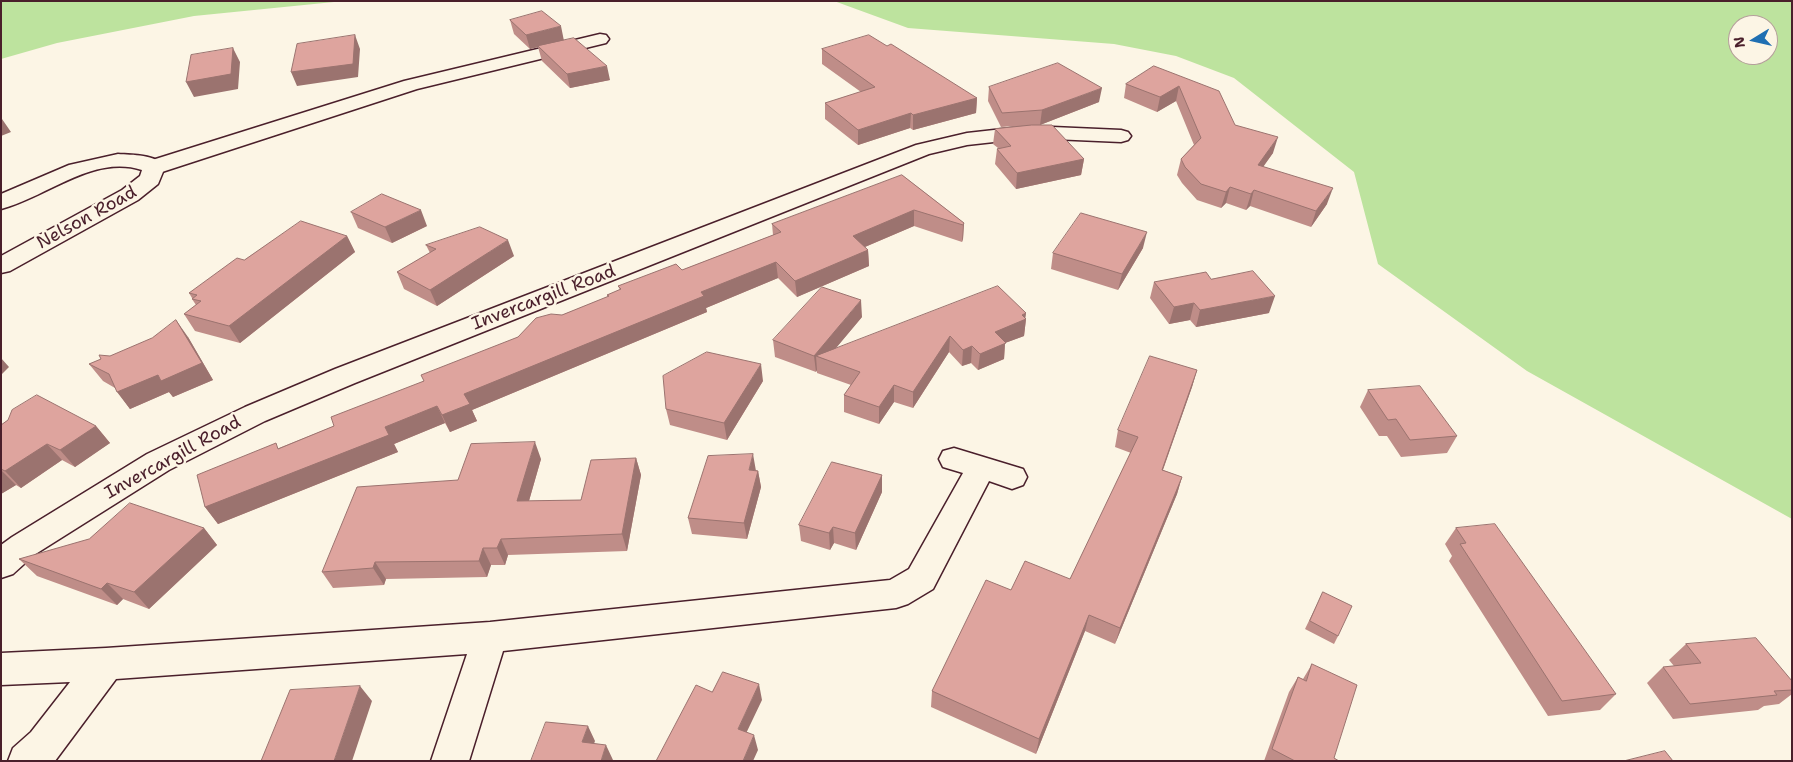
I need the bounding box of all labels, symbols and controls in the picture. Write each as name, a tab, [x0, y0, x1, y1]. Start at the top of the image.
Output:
north arrow	[1728, 15, 1778, 65]
text: N	[1729, 35, 1749, 49]
street label: Nelson Road	[33, 182, 141, 254]
street label: Invercargill Road	[469, 261, 619, 335]
street label: Invercargill Road	[101, 412, 245, 504]

